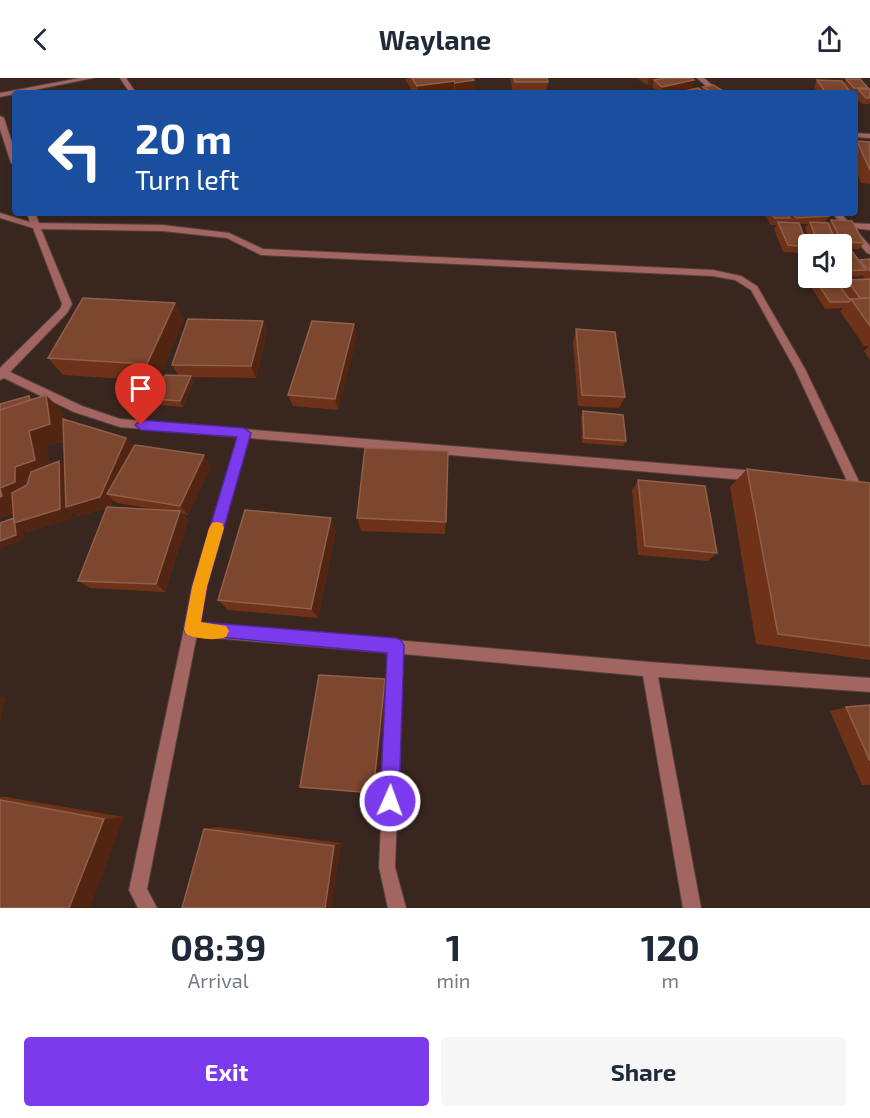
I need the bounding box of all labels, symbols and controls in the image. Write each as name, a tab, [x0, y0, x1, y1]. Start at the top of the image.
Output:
icon: back	[24, 23, 57, 56]
text: Waylane	[379, 23, 491, 55]
icon: share	[813, 23, 846, 56]
text: 20 m	[135, 112, 232, 162]
icon: left	[36, 114, 114, 192]
text: Turn left	[135, 163, 239, 195]
map controls	[798, 234, 852, 288]
button: sound	[798, 234, 852, 288]
pin	[115, 363, 166, 425]
icon: arrive	[124, 372, 157, 405]
position arrow	[358, 769, 422, 833]
text: 08:39	[170, 925, 266, 968]
text: 1	[446, 925, 461, 968]
text: 120	[641, 925, 700, 968]
text: Arrival	[188, 968, 249, 992]
text: min	[436, 968, 470, 992]
text: m	[661, 968, 679, 992]
button: Exit	[24, 1037, 429, 1106]
button: Share	[441, 1037, 846, 1106]

